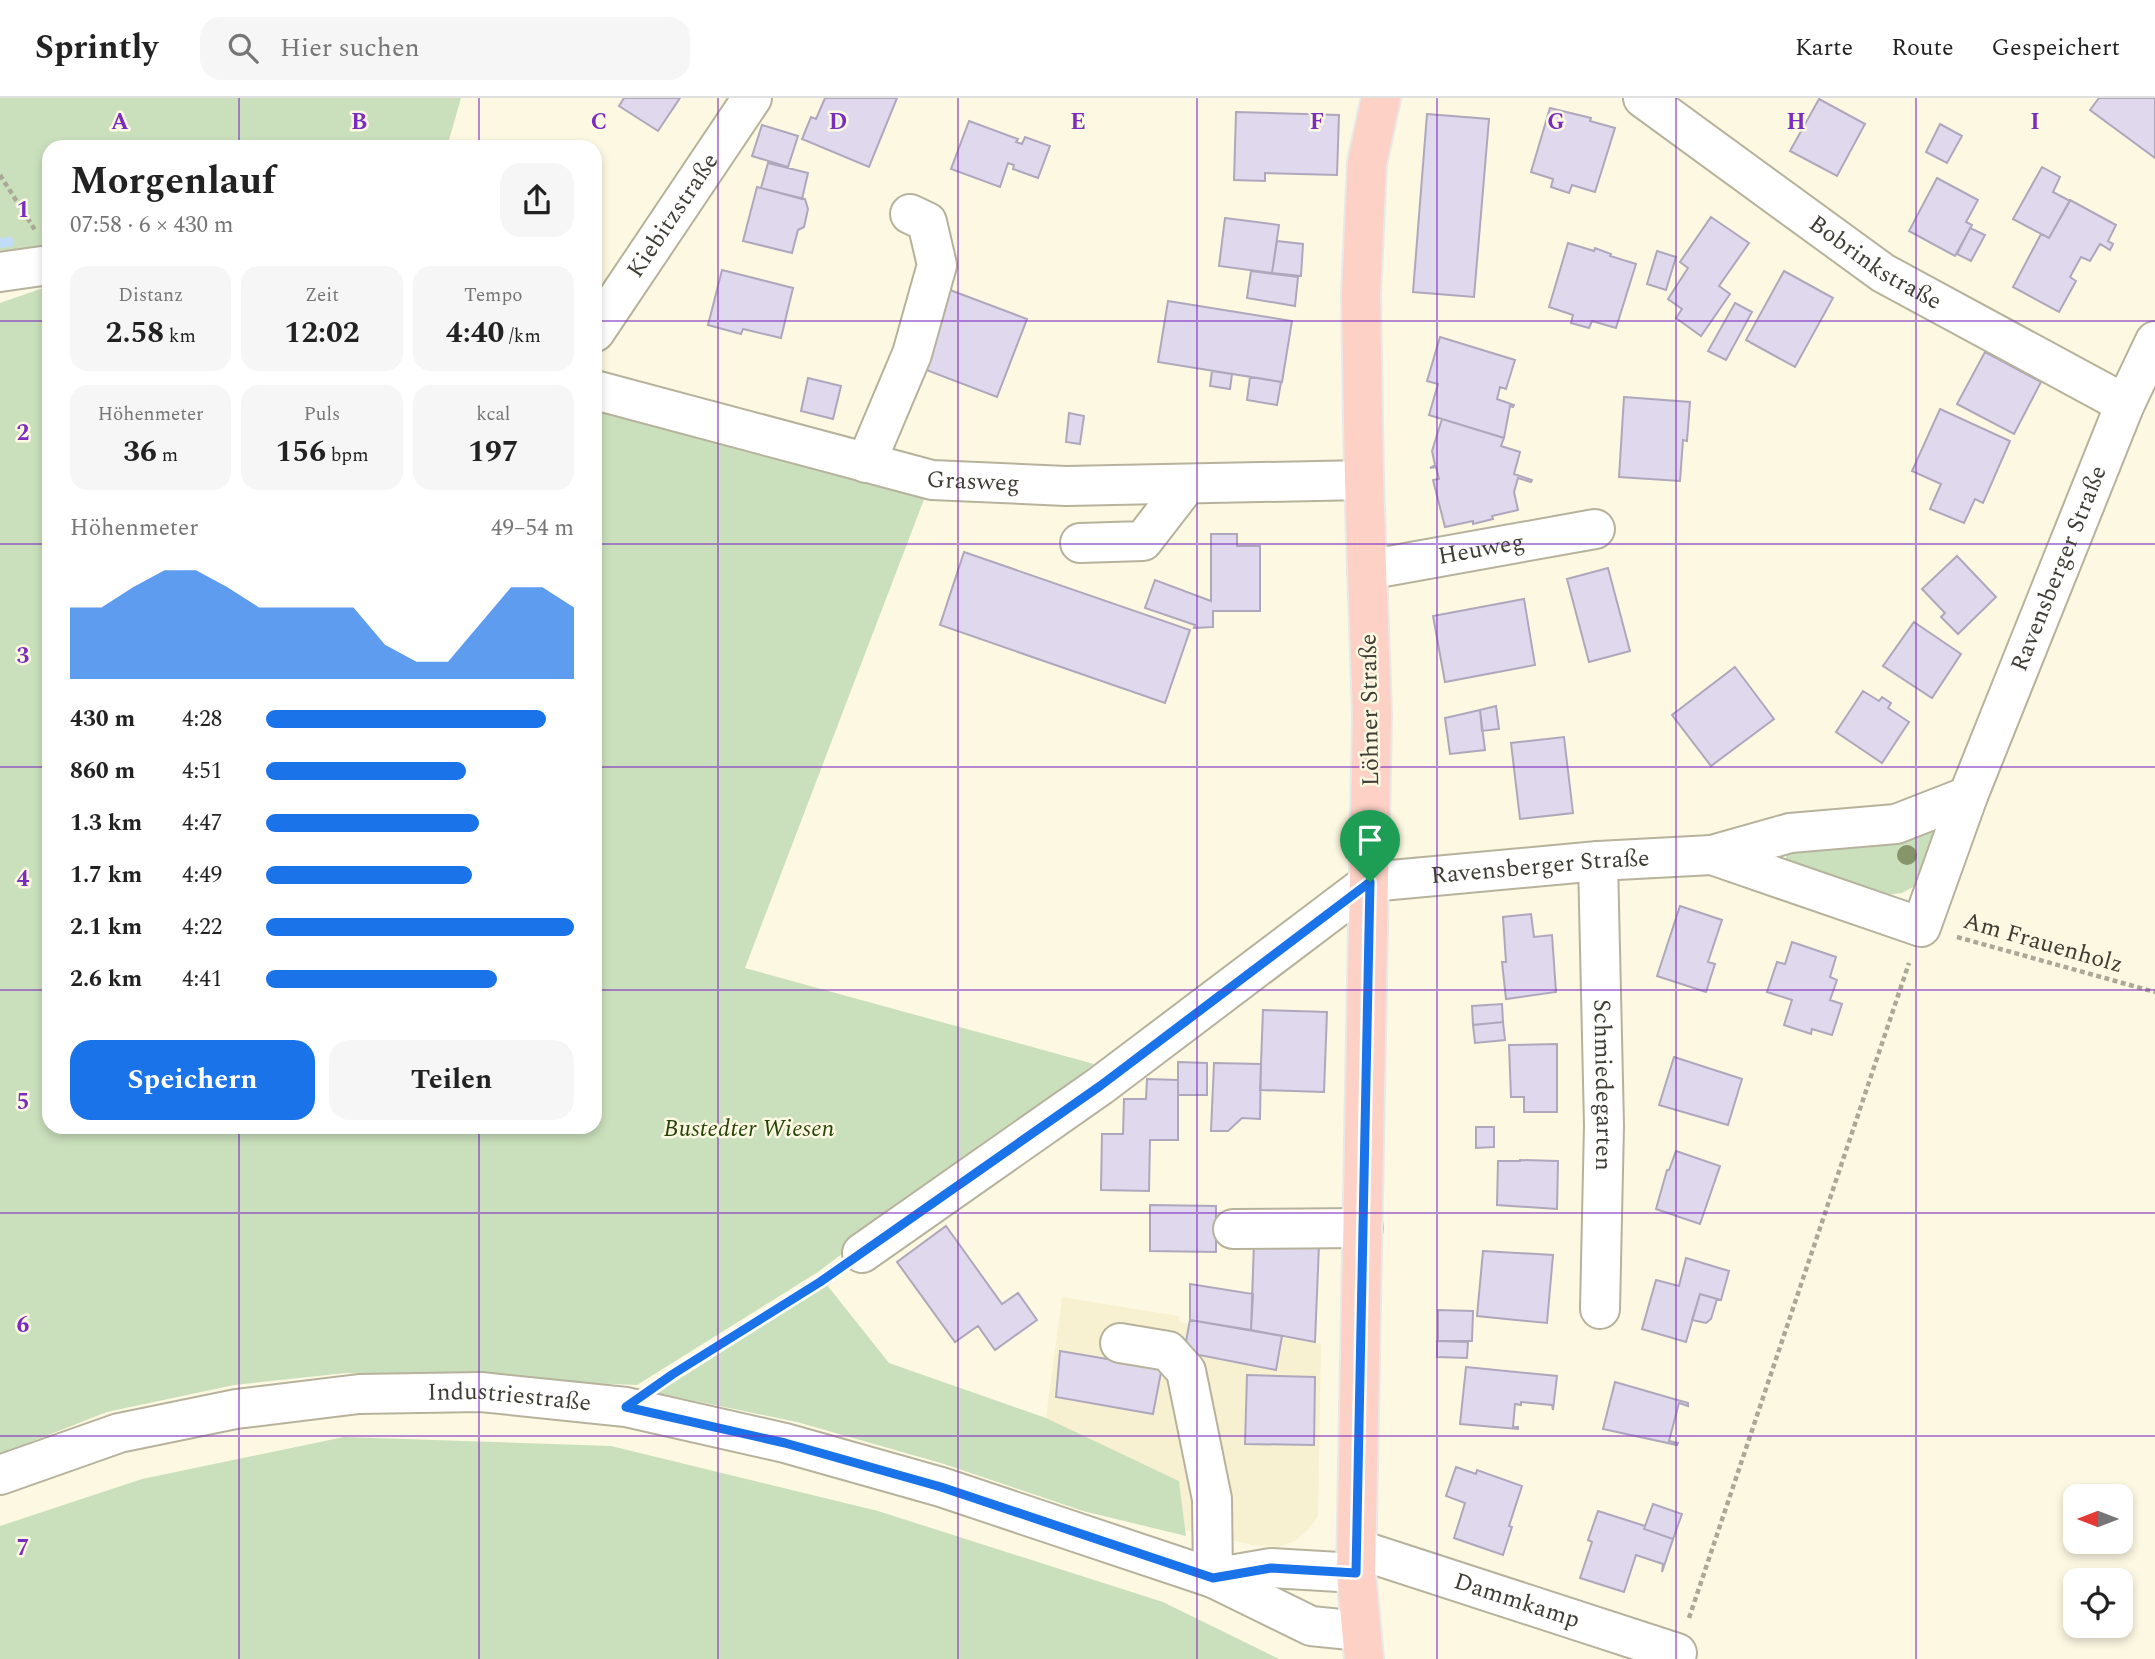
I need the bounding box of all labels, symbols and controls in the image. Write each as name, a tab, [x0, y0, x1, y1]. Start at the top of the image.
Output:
search box	[200, 17, 690, 80]
text: Sprintly	[35, 23, 158, 73]
text: Hier suchen	[280, 28, 420, 68]
icon: search	[224, 29, 262, 67]
text: Karte	[1795, 30, 1853, 66]
text: Route	[1891, 30, 1954, 66]
text: Gespeichert	[1992, 30, 2120, 66]
text: A	[111, 105, 129, 140]
text: B	[351, 105, 367, 140]
text: C	[591, 105, 607, 140]
text: D	[829, 105, 847, 140]
text: E	[1070, 105, 1086, 140]
text: F	[1310, 105, 1324, 140]
text: G	[1547, 105, 1565, 140]
text: H	[1786, 105, 1806, 140]
text: I	[2030, 105, 2040, 140]
street label: Kiebitzstraße	[618, 146, 728, 285]
text: Morgenlauf	[70, 153, 276, 211]
button: share	[500, 163, 574, 237]
text: 1	[17, 193, 29, 228]
street label: Bobrinkstraße	[1801, 206, 1948, 319]
text: 07:58 · 6 × 430 m	[70, 208, 234, 243]
text: Distanz	[118, 281, 183, 310]
text: Zeit	[305, 281, 339, 310]
text: Tempo	[464, 281, 523, 310]
text: 2.58	[106, 310, 164, 356]
text: 12:02	[284, 310, 360, 356]
text: 4:40	[446, 310, 504, 356]
text: km	[164, 322, 196, 351]
text: /km	[504, 322, 541, 351]
text: Höhenmeter	[98, 400, 204, 429]
text: Puls	[304, 400, 340, 429]
text: kcal	[476, 400, 510, 429]
text: 2	[17, 416, 30, 451]
text: 36	[123, 429, 157, 475]
text: 156	[275, 429, 326, 475]
text: 197	[468, 429, 519, 475]
text: m	[157, 441, 178, 470]
text: bpm	[326, 441, 369, 470]
street label: Ravensberger Straße	[2002, 460, 2117, 677]
street label: Grasweg	[926, 462, 1020, 502]
text: Höhenmeter	[70, 511, 198, 546]
text: 49–54 m	[491, 511, 574, 546]
street label: Heuweg	[1435, 524, 1527, 575]
street label: Löhner Straße	[1351, 633, 1389, 787]
text: 3	[17, 639, 30, 674]
text: 430 m	[70, 702, 135, 737]
text: 4:28	[182, 702, 222, 737]
text: 860 m	[70, 754, 135, 789]
text: 4:51	[182, 754, 222, 789]
text: 1.3 km	[70, 806, 142, 841]
text: 4:47	[182, 806, 222, 841]
pin	[1340, 810, 1400, 882]
icon: arrive	[1351, 821, 1389, 859]
street label: Ravensberger Straße	[1429, 840, 1650, 894]
text: 1.7 km	[70, 858, 142, 893]
text: 4:49	[182, 858, 222, 893]
text: 4	[17, 862, 30, 897]
street label: Am Frauenholz	[1959, 903, 2127, 983]
text: 2.1 km	[70, 910, 142, 945]
text: 4:22	[182, 910, 222, 945]
text: 2.6 km	[70, 962, 142, 997]
text: 4:41	[182, 962, 222, 997]
street label: Schmiedegarten	[1583, 999, 1622, 1171]
button: Speichern	[70, 1040, 315, 1120]
button: Teilen	[329, 1040, 574, 1120]
text: 5	[17, 1085, 29, 1120]
park label: Bustedter Wiesen	[664, 1111, 835, 1147]
text: 6	[17, 1308, 30, 1343]
street label: Industriestraße	[427, 1374, 593, 1421]
north arrow	[2063, 1484, 2133, 1554]
map controls	[2063, 1484, 2133, 1638]
text: 7	[17, 1531, 29, 1566]
street label: Dammkamp	[1449, 1564, 1584, 1638]
button: locate	[2063, 1568, 2133, 1638]

